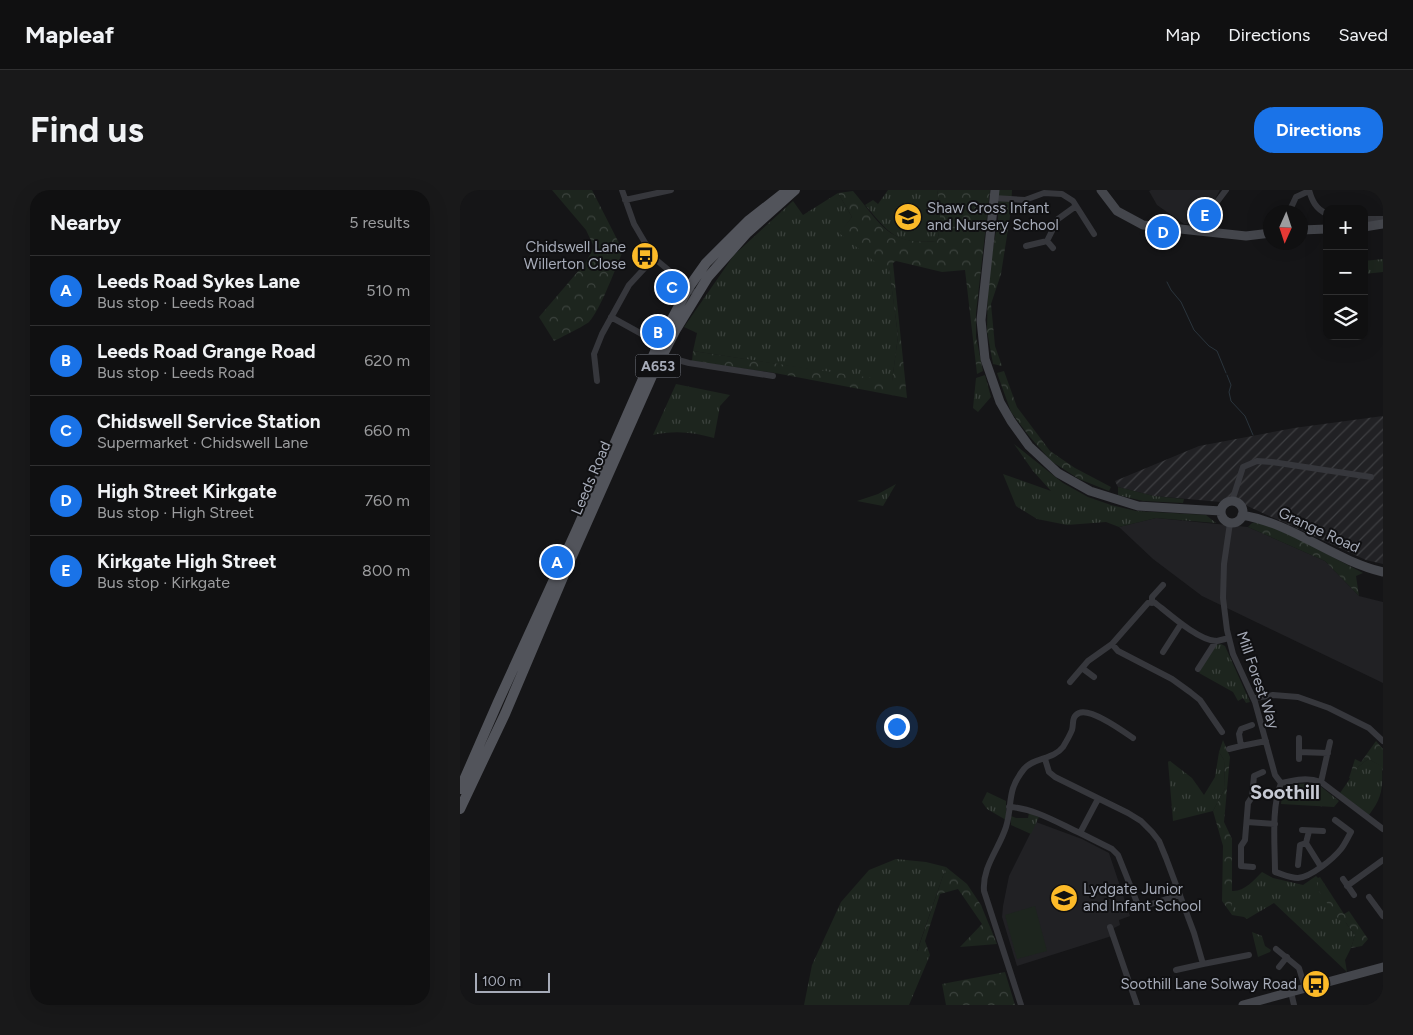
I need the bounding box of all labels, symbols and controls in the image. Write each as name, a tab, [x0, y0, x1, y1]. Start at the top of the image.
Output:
text: Mapleaf	[25, 20, 114, 49]
text: Map	[1165, 24, 1200, 46]
text: Directions	[1228, 24, 1310, 46]
text: Saved	[1338, 24, 1388, 46]
button: Directions	[1254, 107, 1383, 153]
text: Find us	[30, 109, 144, 151]
pin: E	[1189, 196, 1221, 234]
place label: Shaw Cross Infant and Nursery School	[927, 199, 1059, 234]
school or university icon: Shaw Cross Infant and Nursery School	[893, 202, 923, 232]
north arrow	[1263, 205, 1308, 250]
map controls	[1323, 205, 1368, 340]
button: +	[1323, 205, 1368, 250]
text: Nearby	[50, 210, 121, 235]
text: 5 results	[349, 213, 410, 232]
pin: D	[1147, 213, 1179, 251]
place label: Chidswell Lane Willerton Close	[524, 238, 626, 273]
bus stop icon: Chidswell Lane Willerton Close	[630, 241, 660, 271]
button: −	[1323, 250, 1368, 295]
pin: C	[656, 268, 688, 306]
text: Leeds Road Sykes Lane	[97, 270, 300, 293]
text: A	[60, 281, 72, 300]
text: 510 m	[366, 281, 410, 300]
text: Bus stop · Leeds Road	[97, 293, 255, 312]
button: layers	[1323, 295, 1368, 340]
pin: B	[642, 313, 674, 351]
text: Leeds Road Grange Road	[97, 340, 316, 363]
text: B	[61, 351, 71, 370]
text: 620 m	[364, 351, 410, 370]
road number: A653	[636, 355, 680, 378]
text: Bus stop · Leeds Road	[97, 363, 255, 382]
text: Chidswell Service Station	[97, 410, 321, 433]
text: C	[60, 421, 72, 440]
text: 660 m	[364, 421, 410, 440]
text: Supermarket · Chidswell Lane	[97, 433, 308, 452]
street label: Leeds Road	[567, 438, 615, 518]
text: High Street Kirkgate	[97, 480, 277, 503]
text: D	[60, 491, 72, 510]
text: 760 m	[365, 491, 410, 510]
text: Bus stop · High Street	[97, 503, 254, 522]
street label: Grange Road	[1275, 503, 1363, 557]
pin: A	[541, 543, 573, 581]
text: Kirkgate High Street	[97, 550, 277, 573]
text: E	[61, 561, 71, 580]
text: 800 m	[362, 561, 410, 580]
text: Bus stop · Kirkgate	[97, 573, 230, 592]
street label: Mill Forest Way	[1233, 629, 1283, 731]
your location	[884, 714, 910, 740]
district label: Soothill	[1250, 780, 1320, 804]
place label: Lydgate Junior and Infant School	[1083, 880, 1201, 915]
school or university icon: Lydgate Junior and Infant School	[1049, 883, 1079, 913]
bus stop icon: Soothill Lane Solway Road	[1301, 969, 1331, 999]
scale bar	[475, 970, 550, 993]
text: 100 m	[482, 973, 521, 990]
place label: Soothill Lane Solway Road	[1120, 975, 1297, 993]

